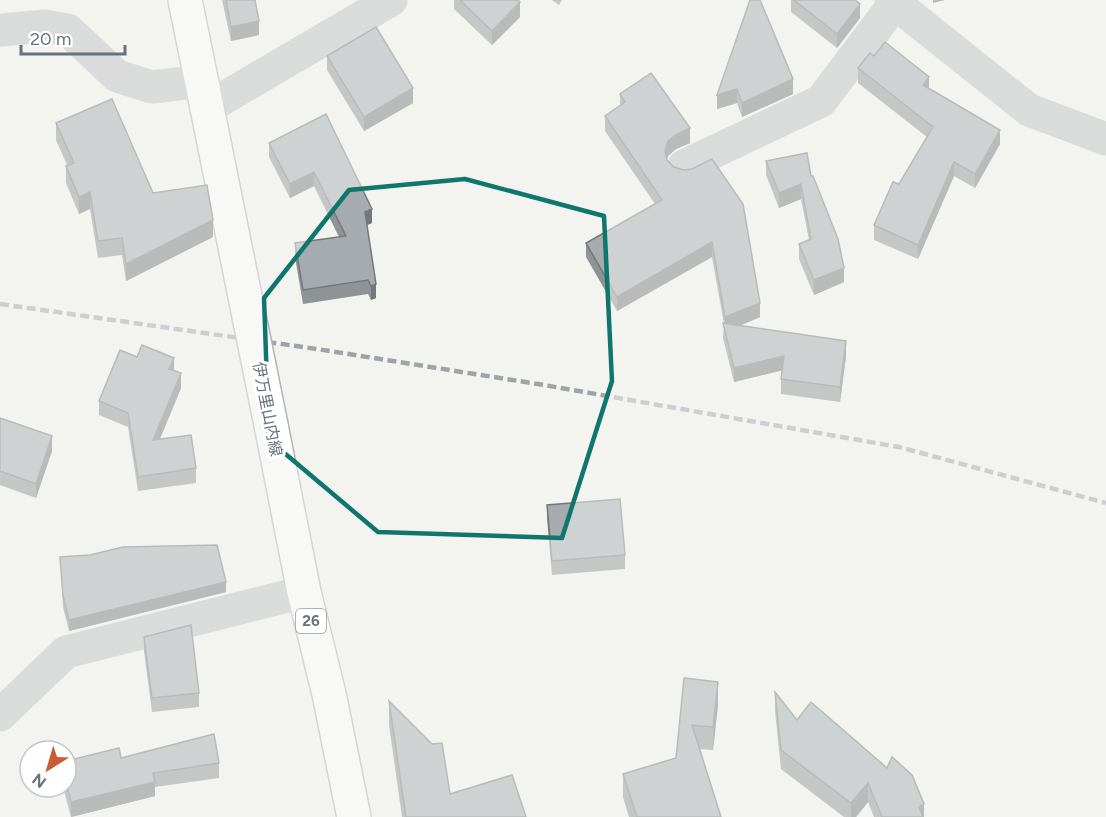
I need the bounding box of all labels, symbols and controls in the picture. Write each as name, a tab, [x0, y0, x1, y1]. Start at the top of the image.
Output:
scale bar	[21, 18, 124, 56]
text: 20 m	[30, 28, 71, 50]
street label: 伊万里山内線	[249, 360, 286, 458]
road number: 26	[296, 609, 326, 633]
north arrow	[18, 739, 78, 799]
text: N	[29, 769, 50, 792]

